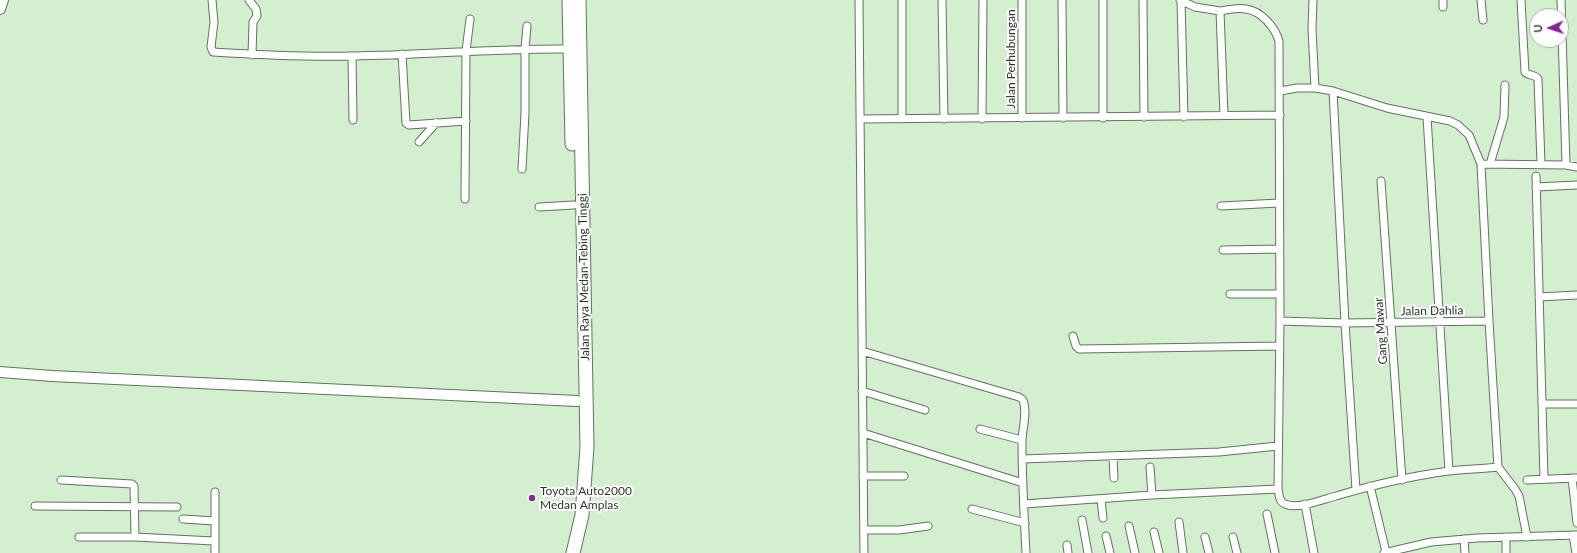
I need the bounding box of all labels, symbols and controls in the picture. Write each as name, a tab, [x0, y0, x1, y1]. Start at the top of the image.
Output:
north arrow	[1529, 8, 1569, 48]
street label: Jalan Perhubungan	[1004, 9, 1018, 109]
text: U	[1531, 24, 1544, 33]
street label: Jalan Raya Medan-Tebing Tinggi	[575, 193, 593, 361]
street label: Gang Mawar	[1371, 297, 1391, 365]
street label: Jalan Dahlia	[1401, 303, 1463, 319]
place label: Toyota Auto2000 Medan Amplas	[540, 484, 632, 512]
marker: Toyota Auto2000 Medan Amplas	[527, 493, 537, 503]

